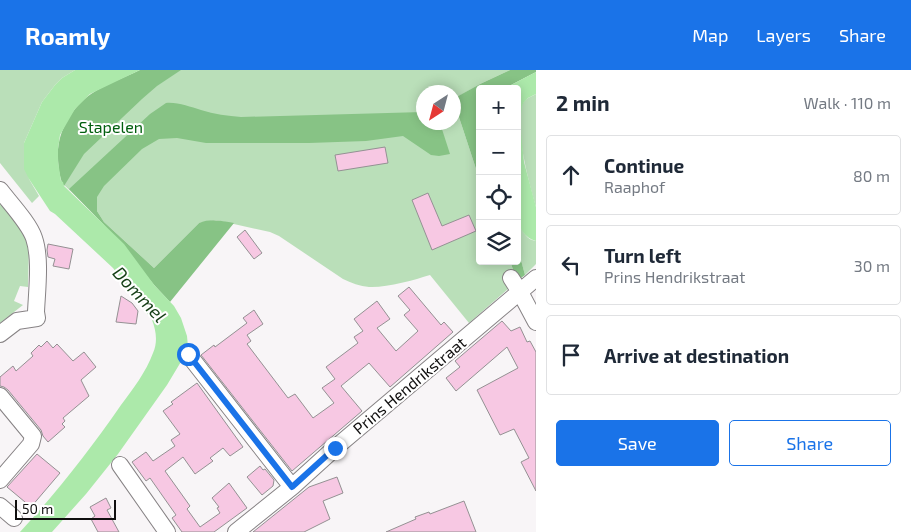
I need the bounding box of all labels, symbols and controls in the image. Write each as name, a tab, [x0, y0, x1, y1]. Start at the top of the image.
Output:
text: Roamly	[25, 21, 110, 50]
text: Map	[692, 24, 728, 46]
text: Layers	[756, 24, 811, 46]
text: Share	[839, 24, 886, 46]
north arrow	[416, 85, 461, 130]
map controls	[476, 85, 521, 265]
button: +	[476, 85, 521, 130]
text: 2 min	[556, 90, 610, 115]
text: Walk · 110 m	[804, 93, 891, 112]
park label: Stapelen	[79, 117, 143, 136]
button: −	[476, 130, 521, 175]
text: Continue	[604, 154, 684, 177]
icon: ahead	[557, 161, 585, 189]
text: 80 m	[853, 166, 890, 185]
button: locate	[476, 175, 521, 220]
text: Raaphof	[604, 177, 665, 196]
button: layers	[476, 220, 521, 265]
text: Turn left	[604, 244, 681, 267]
icon: left	[557, 251, 585, 279]
text: 30 m	[854, 256, 890, 275]
water label: Dommel	[109, 261, 171, 327]
text: Prins Hendrikstraat	[604, 267, 745, 286]
street label: Prins Hendrikstraat	[349, 332, 469, 438]
icon: arrive	[557, 341, 585, 369]
route start	[177, 343, 200, 366]
text: Arrive at destination	[604, 344, 789, 367]
button: Save	[556, 420, 719, 466]
button: Share	[729, 420, 891, 466]
route end	[324, 437, 347, 460]
scale bar	[15, 497, 116, 520]
text: 50 m	[22, 500, 53, 517]

